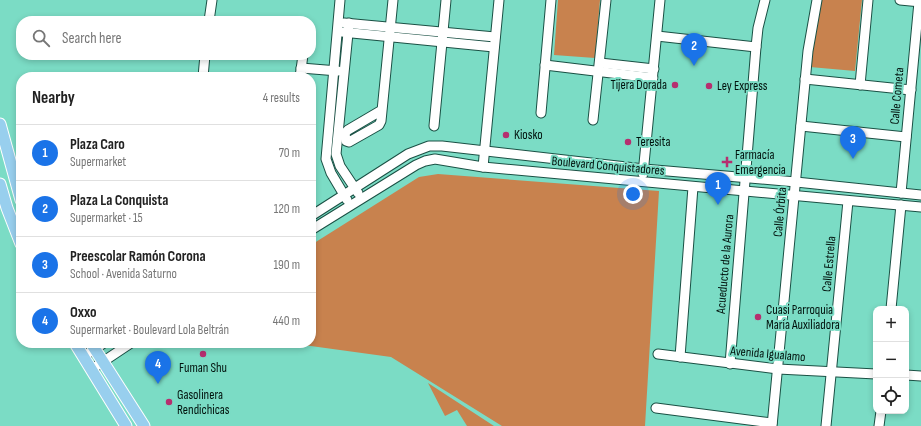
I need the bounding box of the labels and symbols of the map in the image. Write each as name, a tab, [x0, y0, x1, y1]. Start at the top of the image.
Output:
pin: 2	[681, 33, 707, 66]
street label: Calle Cometa	[887, 67, 907, 125]
place label: Tijera Dorada	[610, 77, 667, 93]
place label: Ley Express	[717, 78, 768, 94]
marker: Tijera Dorada	[670, 80, 680, 90]
marker: Ley Express	[704, 81, 714, 91]
pin: 3	[840, 126, 866, 159]
place label: Kiosko	[514, 127, 543, 143]
marker: Kiosko	[501, 130, 511, 140]
place label: Teresita	[636, 134, 670, 150]
marker: Teresita	[623, 137, 633, 147]
place label: Farmacía Emergencia	[735, 147, 786, 178]
street label: Boulevard Conquistadores	[551, 153, 665, 179]
marker: Farmacía Emergencia	[722, 157, 732, 167]
pin: 1	[705, 172, 731, 205]
your location	[623, 184, 643, 204]
street label: Calle Órbita	[770, 186, 790, 238]
street label: Acueducto de la Aurora	[713, 214, 737, 315]
street label: Calle Estrella	[819, 236, 839, 292]
place label: Cuasi Parroquia María Auxiliadora	[766, 302, 840, 333]
marker: Cuasi Parroquia María Auxiliadora	[753, 312, 763, 322]
street label: Avenida Igualamo	[729, 343, 806, 365]
marker: Fuman Shu	[198, 349, 208, 359]
pin: 4	[145, 351, 171, 384]
place label: Fuman Shu	[179, 360, 227, 376]
place label: Gasolinera Rendichicas	[177, 387, 230, 418]
marker: Gasolinera Rendichicas	[164, 397, 174, 407]

